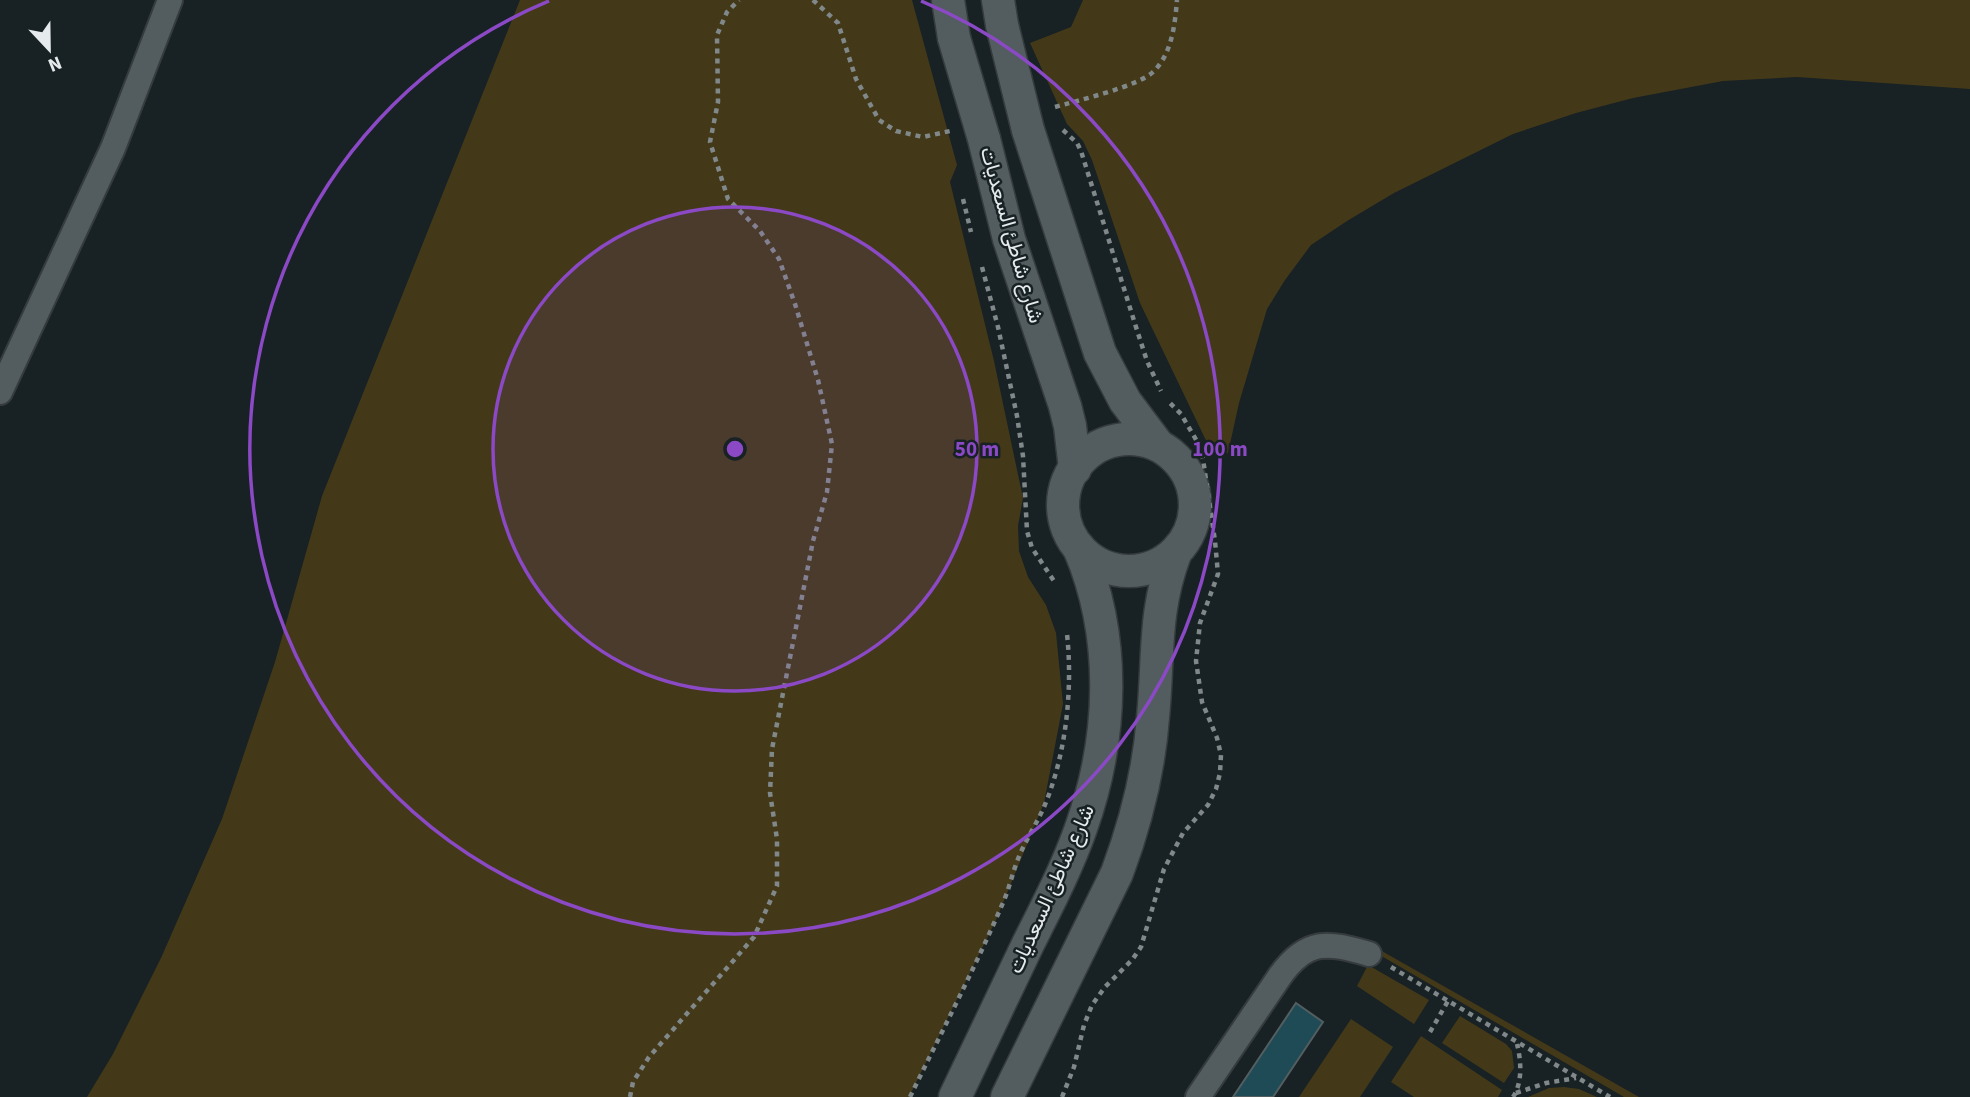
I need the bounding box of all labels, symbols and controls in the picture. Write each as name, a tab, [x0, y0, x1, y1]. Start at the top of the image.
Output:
north arrow	[14, 14, 84, 84]
text: N	[44, 48, 66, 78]
street label: شارع شاطئ السعديات	[972, 143, 1052, 327]
text: 50 m	[955, 434, 999, 464]
text: 100 m	[1192, 434, 1248, 464]
centre of rings	[723, 437, 747, 461]
street label: شارع شاطئ السعديات	[1000, 800, 1102, 978]

